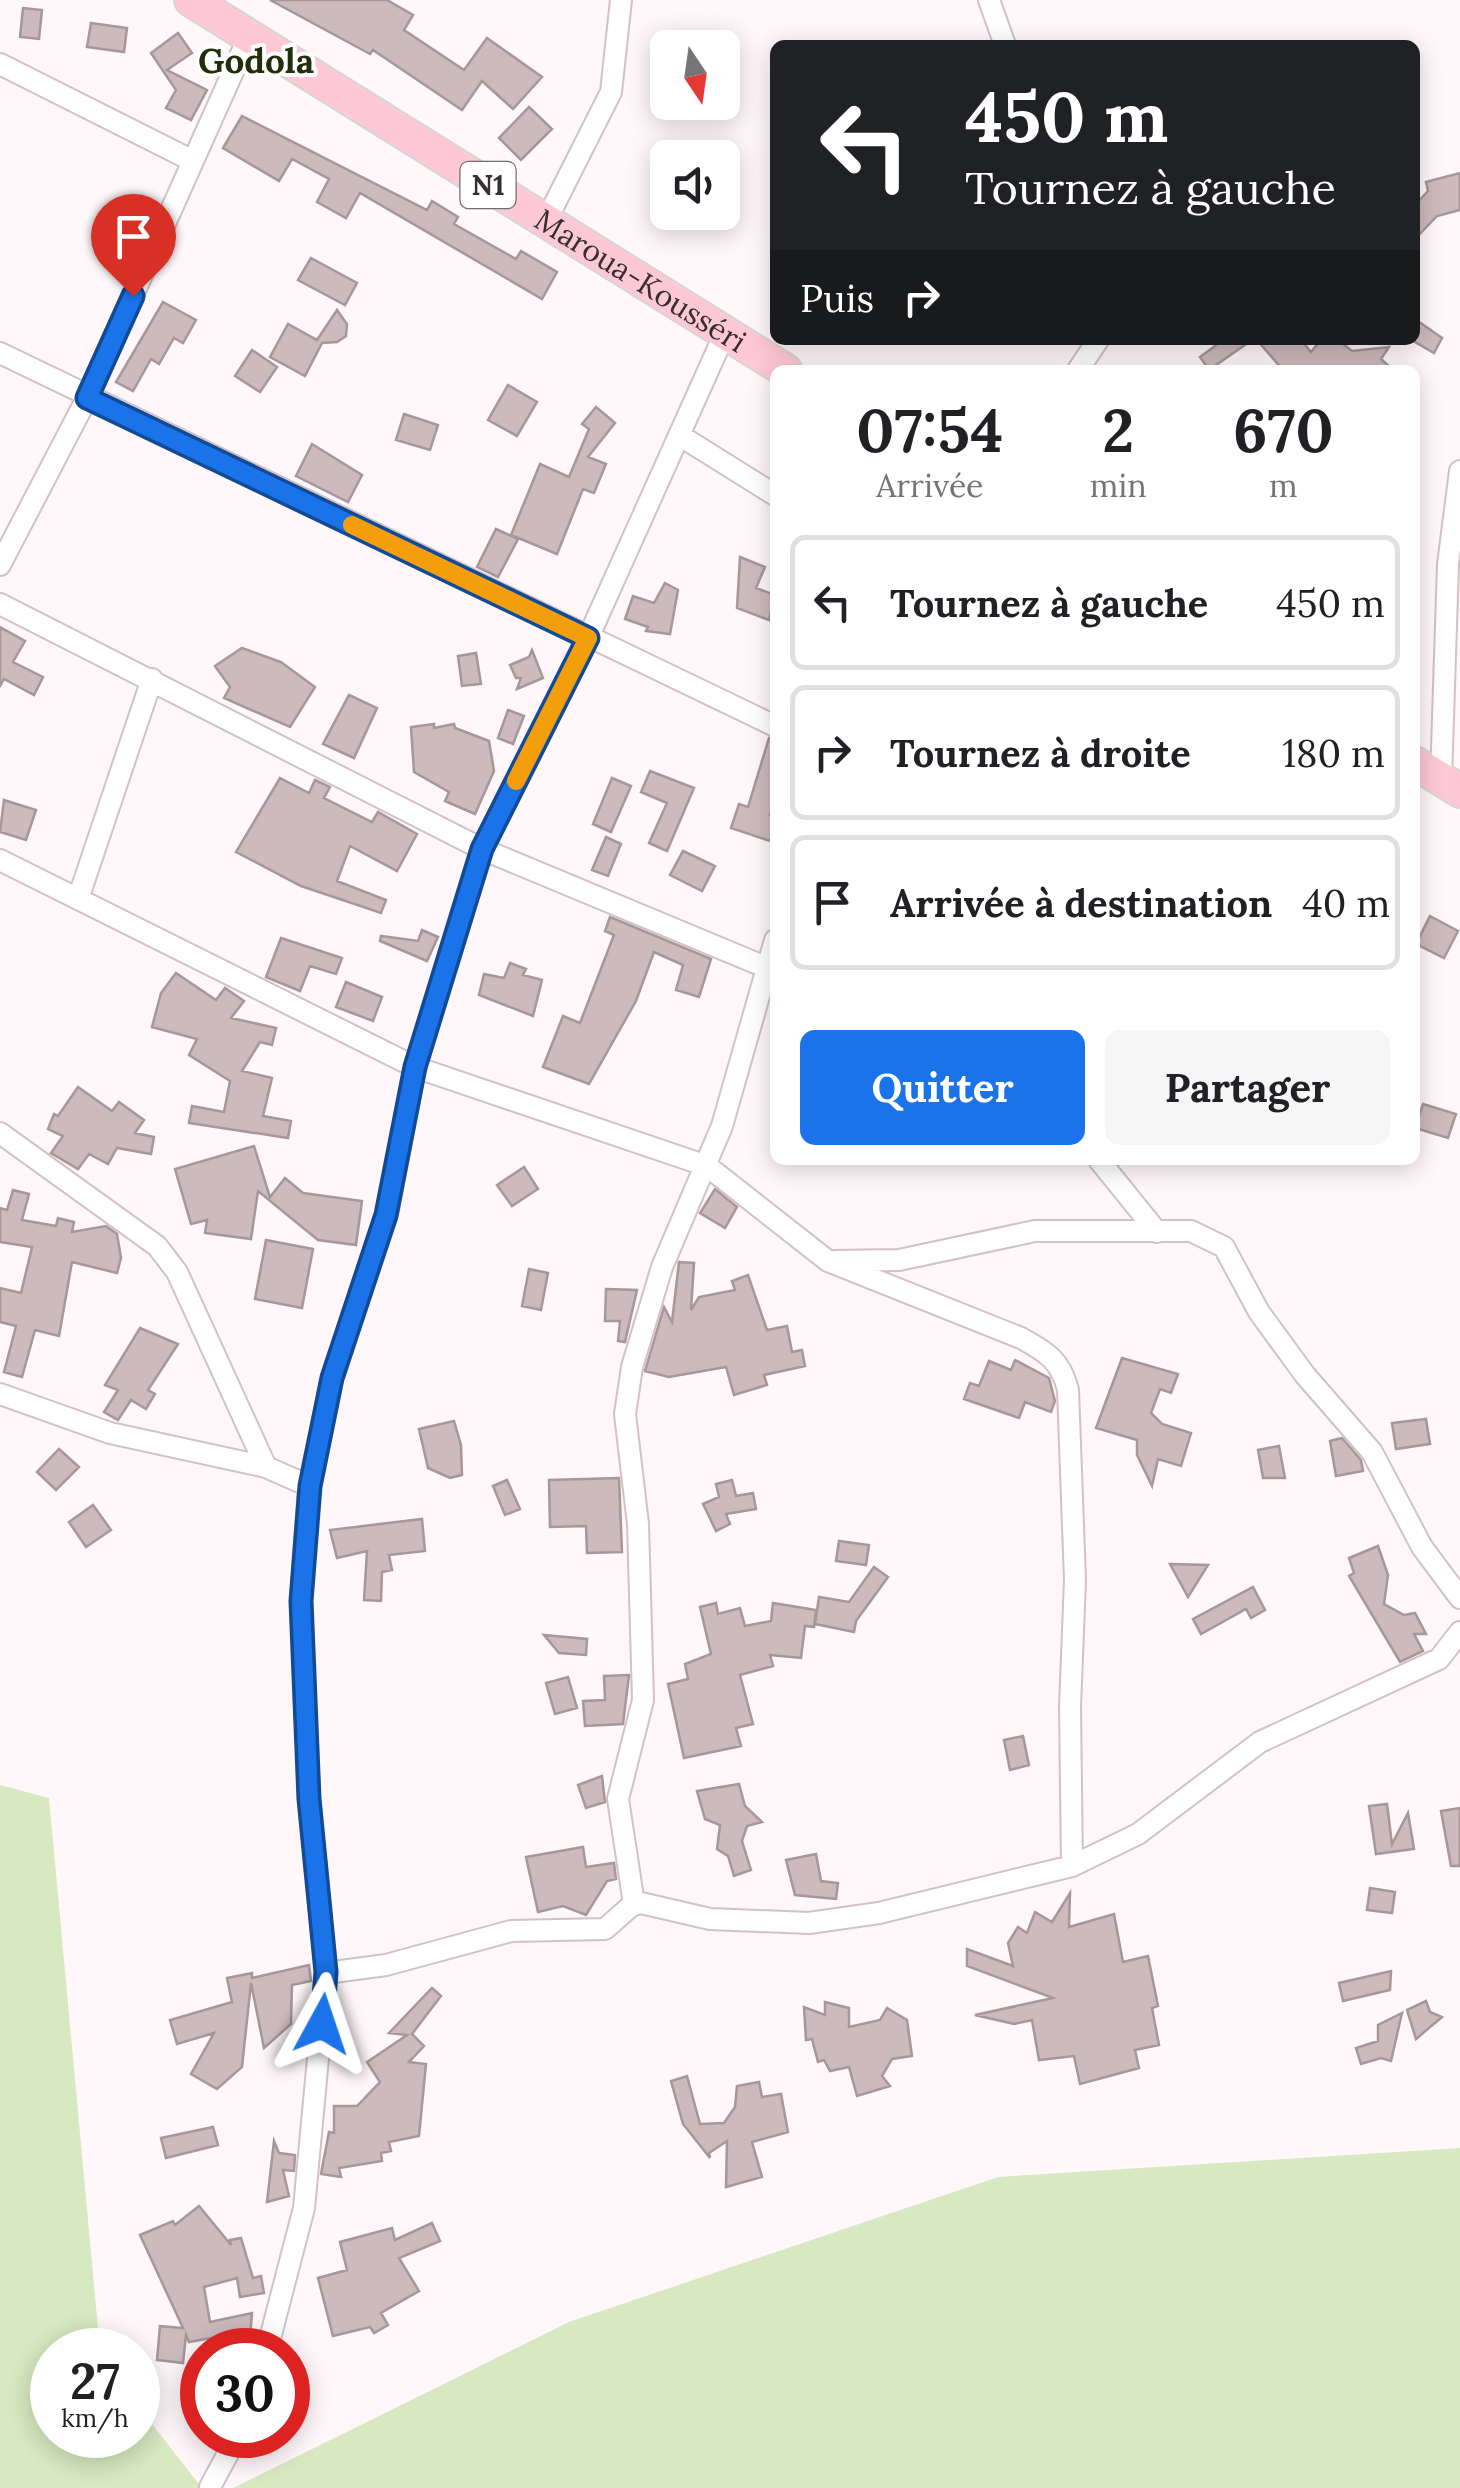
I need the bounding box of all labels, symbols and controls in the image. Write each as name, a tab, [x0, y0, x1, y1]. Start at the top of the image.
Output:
north arrow	[650, 30, 740, 120]
map controls	[650, 30, 740, 230]
district label: Godola	[198, 38, 314, 83]
text: 450 m	[965, 72, 1168, 161]
icon: left	[800, 80, 930, 210]
button: sound	[650, 140, 740, 230]
text: Tournez à gauche	[965, 159, 1336, 216]
road number: N1	[460, 162, 516, 208]
pin	[91, 194, 176, 297]
street label: Maroua-Kousséri	[528, 200, 754, 360]
icon: arrive	[106, 209, 161, 264]
icon: right	[894, 270, 949, 325]
text: Puis	[800, 274, 874, 322]
text: 07:54	[856, 392, 1003, 468]
text: 2	[1102, 392, 1134, 468]
text: 670	[1233, 392, 1334, 468]
text: Arrivée	[876, 465, 983, 506]
text: min	[1090, 465, 1147, 506]
text: m	[1269, 465, 1298, 506]
icon: left	[805, 575, 860, 630]
text: Tournez à gauche	[890, 579, 1208, 627]
text: 450 m	[1276, 579, 1385, 627]
icon: right	[805, 725, 860, 780]
text: Tournez à droite	[890, 729, 1191, 777]
text: 180 m	[1282, 729, 1385, 777]
icon: arrive	[805, 875, 860, 930]
text: Arrivée à destination	[890, 879, 1272, 927]
text: 40 m	[1302, 879, 1390, 927]
button: Quitter	[800, 1030, 1085, 1145]
button: Partager	[1105, 1030, 1390, 1145]
position arrow	[270, 1972, 374, 2076]
speed limit sign: 30	[180, 2328, 310, 2458]
text: 27	[70, 2349, 120, 2413]
text: km/h	[61, 2402, 129, 2434]

